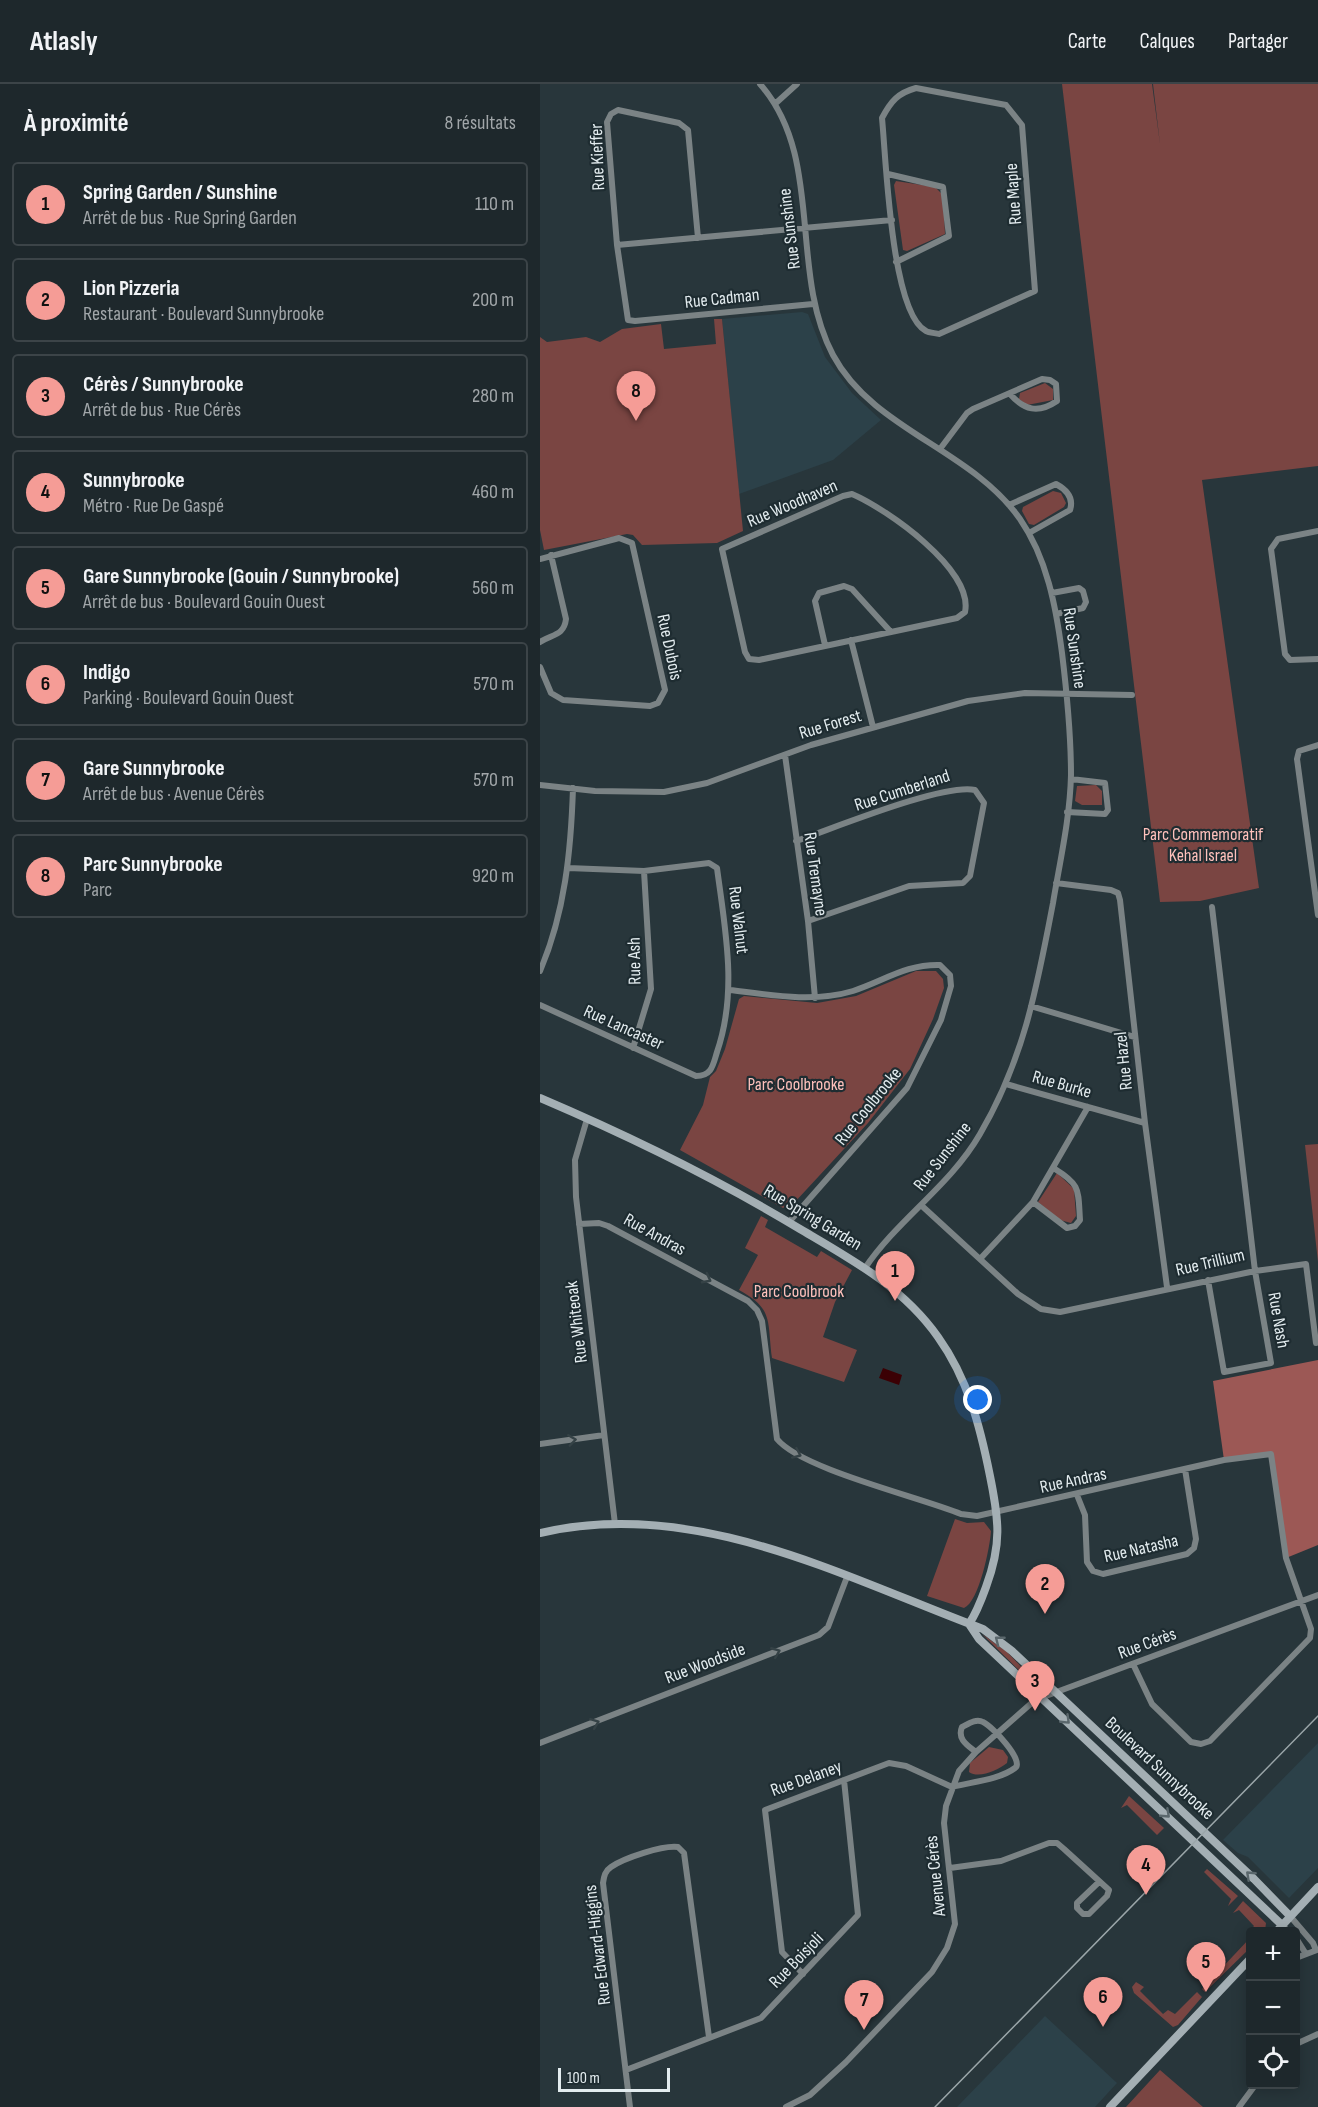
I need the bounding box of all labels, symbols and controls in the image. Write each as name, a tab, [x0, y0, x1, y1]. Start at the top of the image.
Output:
text: Atlasly	[30, 25, 98, 58]
text: Carte	[1068, 29, 1107, 54]
text: Calques	[1140, 29, 1195, 54]
text: Partager	[1228, 29, 1288, 54]
text: À proximité	[24, 108, 129, 139]
text: 8 résultats	[445, 111, 516, 135]
street label: Rue Kieffer	[586, 123, 609, 191]
street label: Rue Maple	[1001, 163, 1026, 225]
text: Spring Garden / Sunshine	[83, 179, 277, 206]
street label: Rue Sunshine	[774, 187, 805, 271]
text: 1	[42, 192, 49, 216]
text: 110 m	[475, 192, 514, 216]
text: Arrêt de bus · Rue Spring Garden	[83, 206, 297, 230]
text: Lion Pizzeria	[83, 275, 180, 302]
street label: Rue Cadman	[684, 284, 760, 313]
text: 2	[41, 288, 50, 312]
text: 200 m	[472, 288, 514, 312]
text: Restaurant · Boulevard Sunnybrooke	[83, 302, 324, 326]
text: Cérès / Sunnybrooke	[83, 371, 244, 398]
pin: 8	[616, 372, 656, 421]
text: 3	[41, 384, 50, 408]
text: 280 m	[472, 384, 514, 408]
text: Arrêt de bus · Rue Cérès	[83, 398, 241, 422]
text: Sunnybrooke	[83, 467, 185, 494]
street label: Rue Woodhaven	[744, 475, 841, 532]
text: 4	[41, 480, 50, 504]
text: 460 m	[472, 480, 514, 504]
text: Métro · Rue De Gaspé	[83, 494, 224, 518]
text: Gare Sunnybrooke (Gouin / Sunnybrooke)	[83, 563, 399, 590]
text: 5	[41, 576, 50, 600]
text: 560 m	[472, 576, 514, 600]
text: Arrêt de bus · Boulevard Gouin Ouest	[83, 590, 325, 614]
street label: Rue Sunshine	[1058, 606, 1091, 690]
street label: Rue Dubois	[652, 612, 687, 682]
text: Indigo	[83, 659, 130, 686]
text: 6	[41, 672, 50, 696]
text: 570 m	[473, 672, 514, 696]
text: Parking · Boulevard Gouin Ouest	[83, 686, 294, 710]
street label: Rue Forest	[796, 705, 864, 744]
text: Gare Sunnybrooke	[83, 755, 225, 782]
street label: Rue Cumberland	[852, 765, 952, 816]
text: 7	[41, 768, 50, 792]
text: 570 m	[473, 768, 514, 792]
text: Arrêt de bus · Avenue Cérès	[83, 782, 264, 806]
park label: Parc Commemoratif Kehal Israel	[1143, 824, 1264, 866]
street label: Rue Tremayne	[799, 831, 832, 917]
text: Parc Sunnybrooke	[83, 851, 223, 878]
text: 8	[41, 864, 50, 888]
text: 920 m	[472, 864, 514, 888]
text: Parc	[83, 878, 112, 902]
street label: Rue Walnut	[724, 885, 753, 956]
street label: Rue Ash	[624, 937, 645, 985]
street label: Rue Lancaster	[581, 1001, 667, 1054]
street label: Rue Hazel	[1110, 1031, 1137, 1091]
street label: Rue Coolbrooke	[831, 1063, 906, 1149]
street label: Rue Burke	[1030, 1066, 1094, 1103]
park label: Parc Coolbrooke	[747, 1074, 845, 1095]
street label: Rue Sunshine	[909, 1118, 976, 1195]
street label: Rue Spring Garden	[760, 1180, 866, 1255]
street label: Rue Andras	[620, 1209, 689, 1260]
street label: Rue Trillium	[1174, 1244, 1247, 1281]
pin: 1	[876, 1252, 914, 1301]
one-way arrow	[701, 1272, 712, 1283]
street label: Rue Whiteoak	[561, 1280, 592, 1364]
park label: Parc Coolbrook	[754, 1281, 844, 1302]
street label: Rue Nash	[1263, 1291, 1294, 1350]
your location	[963, 1385, 992, 1414]
one-way arrow	[568, 1434, 577, 1446]
one-way arrow	[791, 1447, 802, 1459]
street label: Rue Andras	[1038, 1463, 1108, 1498]
street label: Rue Natasha	[1102, 1530, 1180, 1567]
pin: 2	[1026, 1564, 1064, 1614]
street label: Rue Cérès	[1115, 1623, 1179, 1664]
one-way arrow	[994, 1637, 1005, 1648]
street label: Rue Woodside	[662, 1639, 748, 1688]
one-way arrow	[771, 1646, 781, 1659]
pin: 3	[1016, 1662, 1054, 1711]
one-way arrow	[1059, 1713, 1070, 1724]
street label: Boulevard Sunnybrooke	[1101, 1713, 1218, 1824]
one-way arrow	[589, 1717, 600, 1730]
street label: Rue Delaney	[768, 1756, 845, 1801]
one-way arrow	[1159, 1807, 1169, 1818]
street label: Avenue Cérès	[921, 1834, 950, 1918]
pin: 4	[1126, 1846, 1166, 1895]
one-way arrow	[1246, 1871, 1257, 1882]
street label: Rue Edward-Higgins	[580, 1884, 615, 2006]
map controls	[1246, 1927, 1300, 2089]
button: +	[1246, 1927, 1300, 1981]
street label: Rue Boisjoli	[765, 1928, 828, 1992]
pin: 5	[1186, 1942, 1226, 1992]
pin: 6	[1084, 1978, 1122, 2027]
pin: 7	[844, 1980, 884, 2030]
button: −	[1246, 1981, 1300, 2035]
button: locate	[1246, 2035, 1300, 2089]
scale bar	[558, 2065, 670, 2092]
text: 100 m	[567, 2069, 600, 2088]

